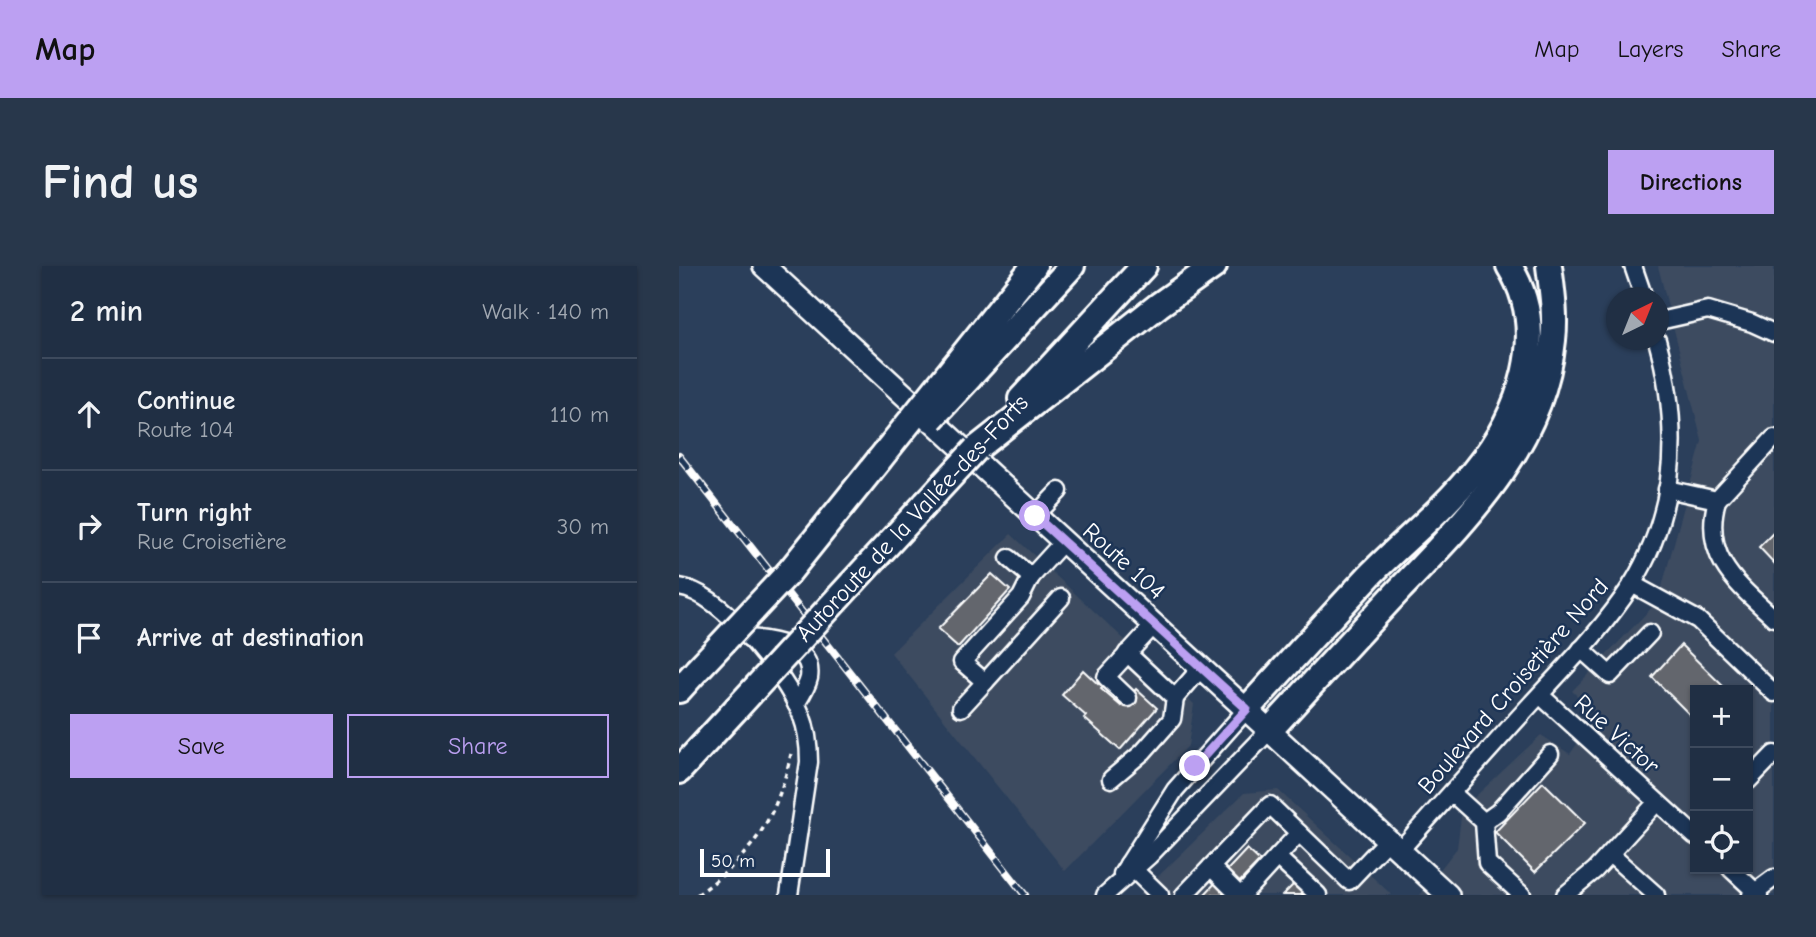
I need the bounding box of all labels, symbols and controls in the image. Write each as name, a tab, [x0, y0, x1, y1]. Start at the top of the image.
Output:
text: Map	[35, 30, 96, 68]
text: Map	[1534, 35, 1580, 63]
text: Layers	[1618, 35, 1683, 63]
text: Share	[1721, 35, 1781, 63]
button: Directions	[1608, 150, 1774, 214]
text: Find us	[42, 154, 198, 210]
north arrow	[1606, 287, 1669, 350]
text: 2 min	[70, 294, 143, 329]
text: Walk · 140 m	[482, 298, 609, 325]
text: Continue	[137, 386, 235, 416]
street label: Autoroute de la Vallée-des-Forts	[790, 389, 1034, 647]
icon: ahead	[70, 395, 108, 433]
text: 110 m	[550, 401, 609, 428]
text: Route 104	[137, 416, 234, 443]
text: Turn right	[137, 498, 251, 528]
route start	[1019, 500, 1050, 531]
icon: right	[70, 507, 108, 545]
text: 30 m	[557, 513, 609, 540]
street label: Route 104	[1077, 517, 1171, 605]
text: Rue Croisetière	[137, 528, 286, 555]
street label: Boulevard Croisetière Nord	[1412, 573, 1614, 799]
icon: arrive	[70, 619, 108, 657]
text: Arrive at destination	[137, 623, 364, 653]
map controls	[1690, 685, 1753, 874]
button: +	[1690, 685, 1753, 748]
street label: Rue Victor	[1569, 689, 1666, 780]
button: Save	[70, 714, 333, 778]
button: Share	[347, 714, 609, 778]
button: −	[1690, 748, 1753, 811]
route end	[1179, 750, 1210, 781]
button: locate	[1690, 811, 1753, 874]
scale bar	[700, 846, 829, 878]
text: 50 m	[711, 850, 755, 872]

